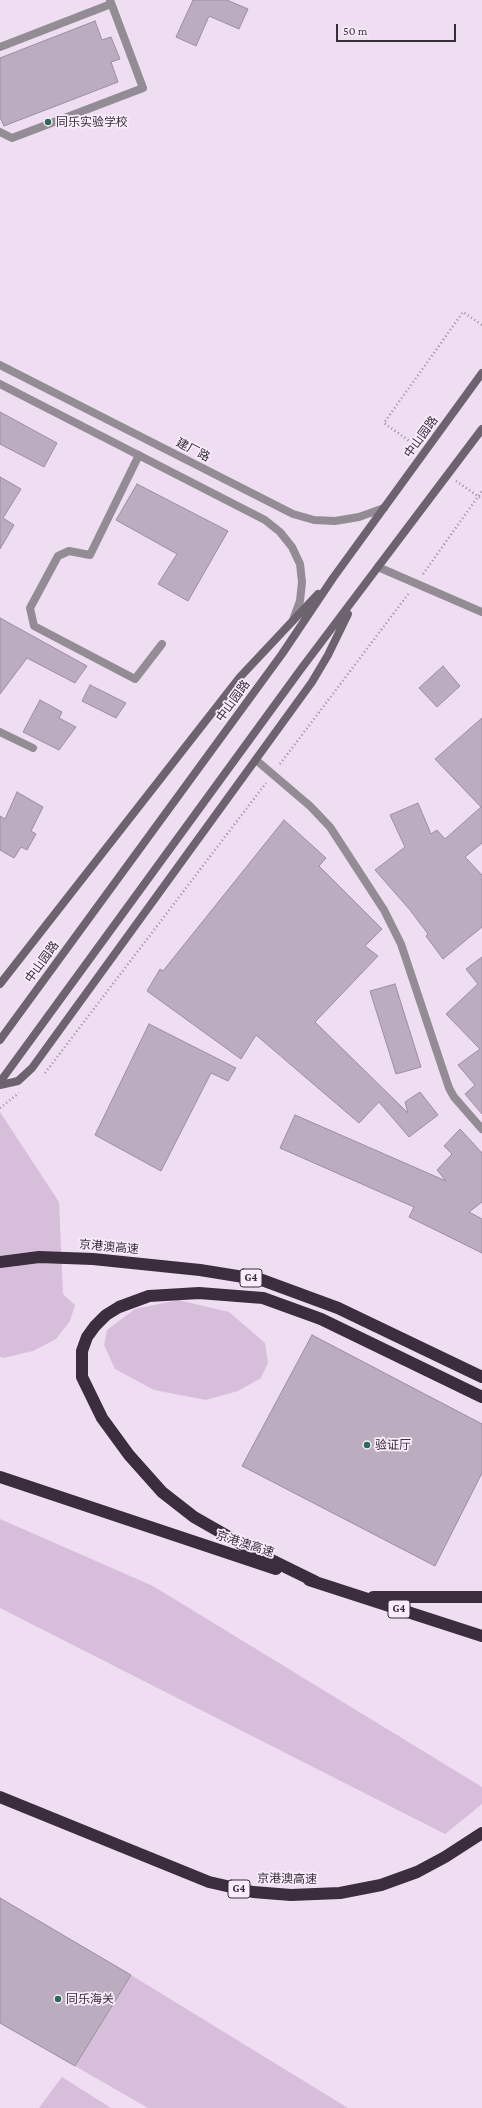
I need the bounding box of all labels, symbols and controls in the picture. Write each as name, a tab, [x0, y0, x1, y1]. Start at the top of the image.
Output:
scale bar	[338, 16, 458, 42]
text: 50 m	[343, 24, 367, 38]
place label: 同乐实验学校	[56, 115, 128, 129]
marker: 同乐实验学校	[43, 117, 53, 127]
street label: 中山园路	[401, 413, 441, 461]
street label: 建厂路	[174, 435, 212, 465]
street label: 中山园路	[213, 677, 253, 725]
street label: 中山园路	[22, 938, 62, 986]
street label: 京港澳高速	[78, 1237, 140, 1257]
road number: G4	[240, 1269, 262, 1287]
place label: 验证厅	[375, 1438, 411, 1452]
marker: 验证厅	[362, 1440, 372, 1450]
street label: 京港澳高速	[214, 1528, 276, 1560]
road number: G4	[388, 1600, 410, 1618]
street label: 京港澳高速	[257, 1871, 317, 1887]
road number: G4	[228, 1880, 250, 1898]
place label: 同乐海关	[66, 1992, 114, 2006]
marker: 同乐海关	[53, 1994, 63, 2004]

